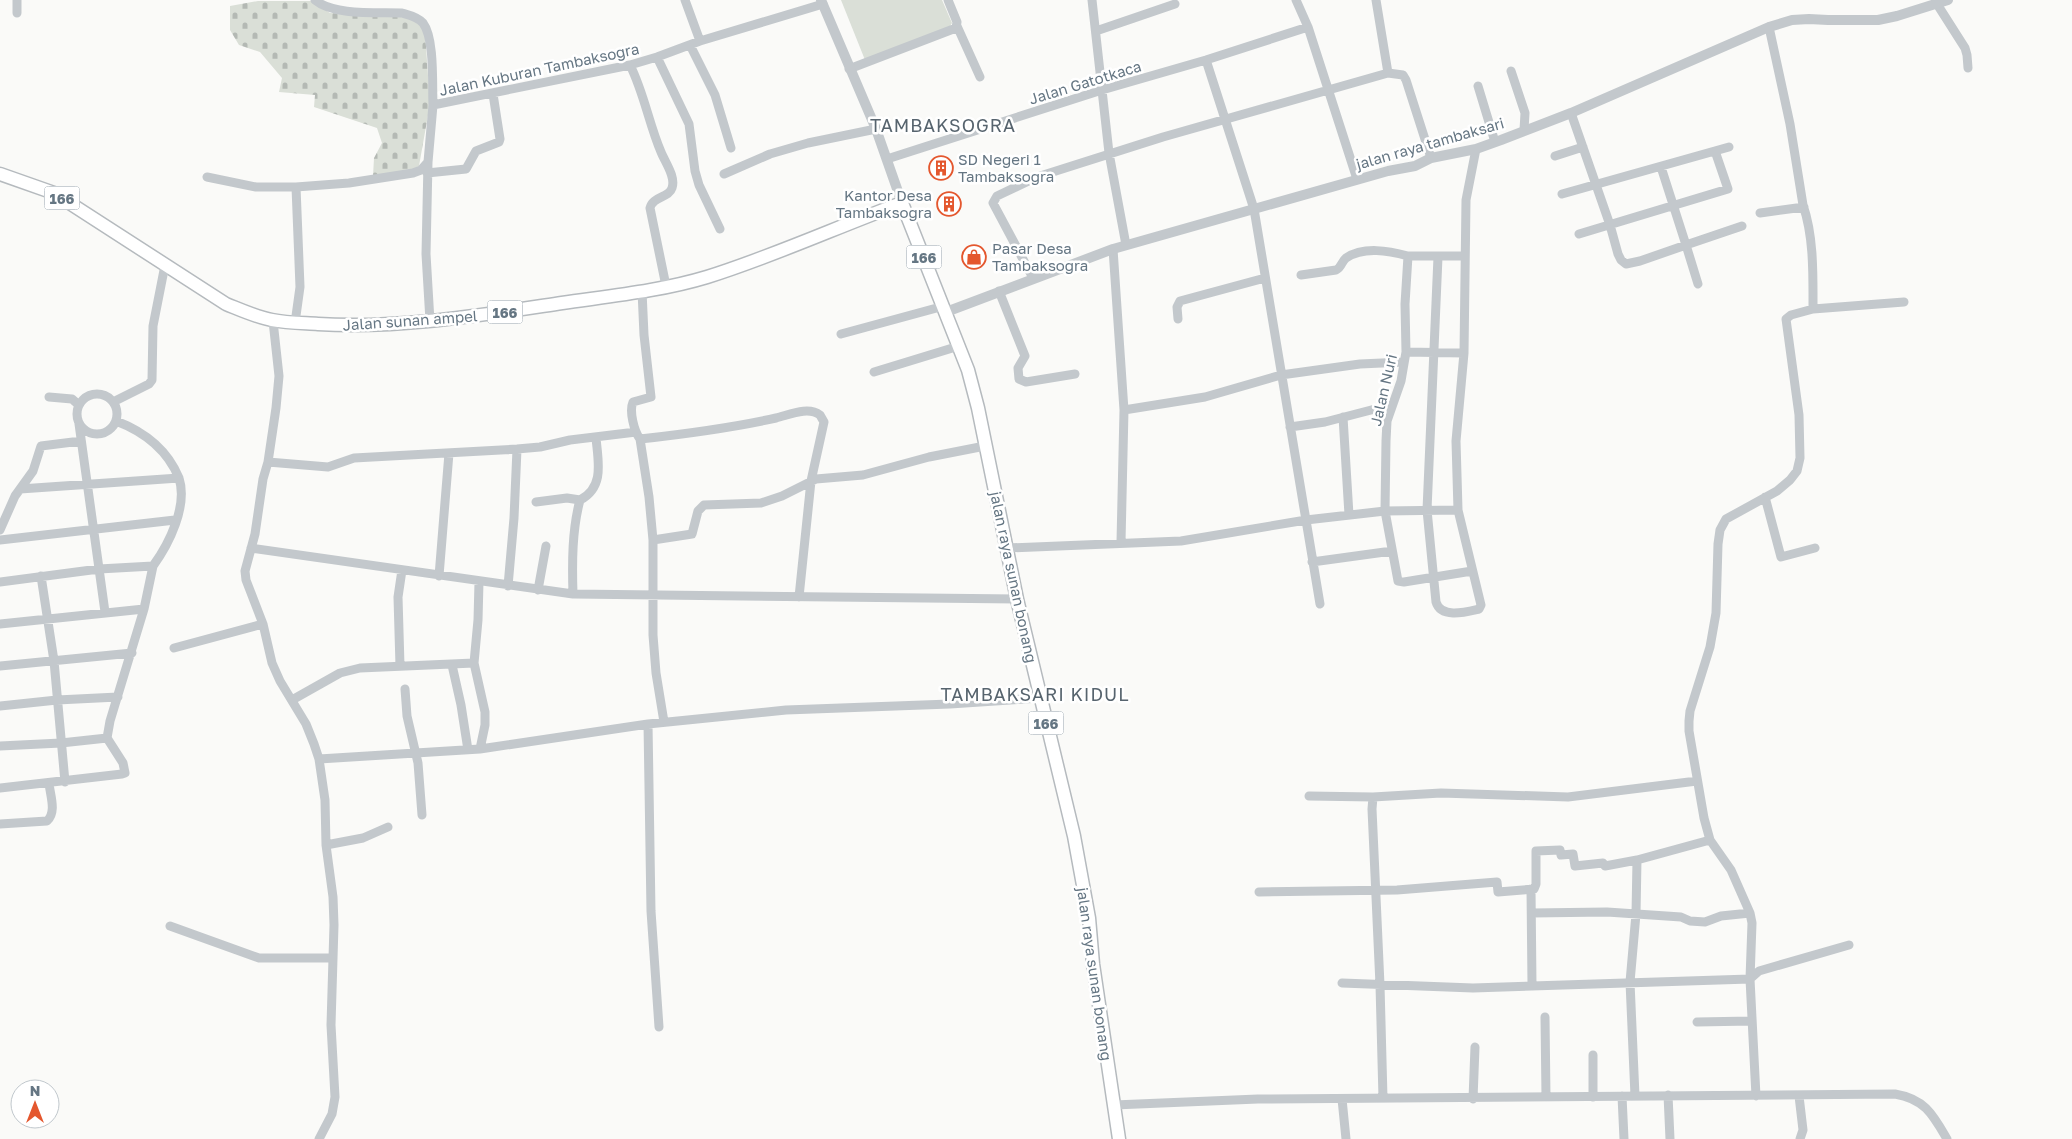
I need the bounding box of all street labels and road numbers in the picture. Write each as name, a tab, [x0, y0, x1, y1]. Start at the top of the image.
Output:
street label: Jalan Kuburan Tambaksogra	[437, 39, 641, 99]
street label: Jalan Gatotkaca	[1027, 56, 1143, 108]
street label: jalan raya tambaksari	[1353, 113, 1506, 173]
road number: 166	[44, 187, 80, 210]
road number: 166	[906, 246, 942, 268]
road number: 166	[488, 300, 522, 324]
street label: Jalan sunan ampel	[342, 306, 478, 334]
street label: Jalan Nuri	[1366, 352, 1400, 428]
street label: jalan raya sunan bonang	[987, 489, 1041, 664]
road number: 166	[1028, 711, 1064, 734]
street label: jalan raya sunan bonang	[1074, 885, 1116, 1062]

